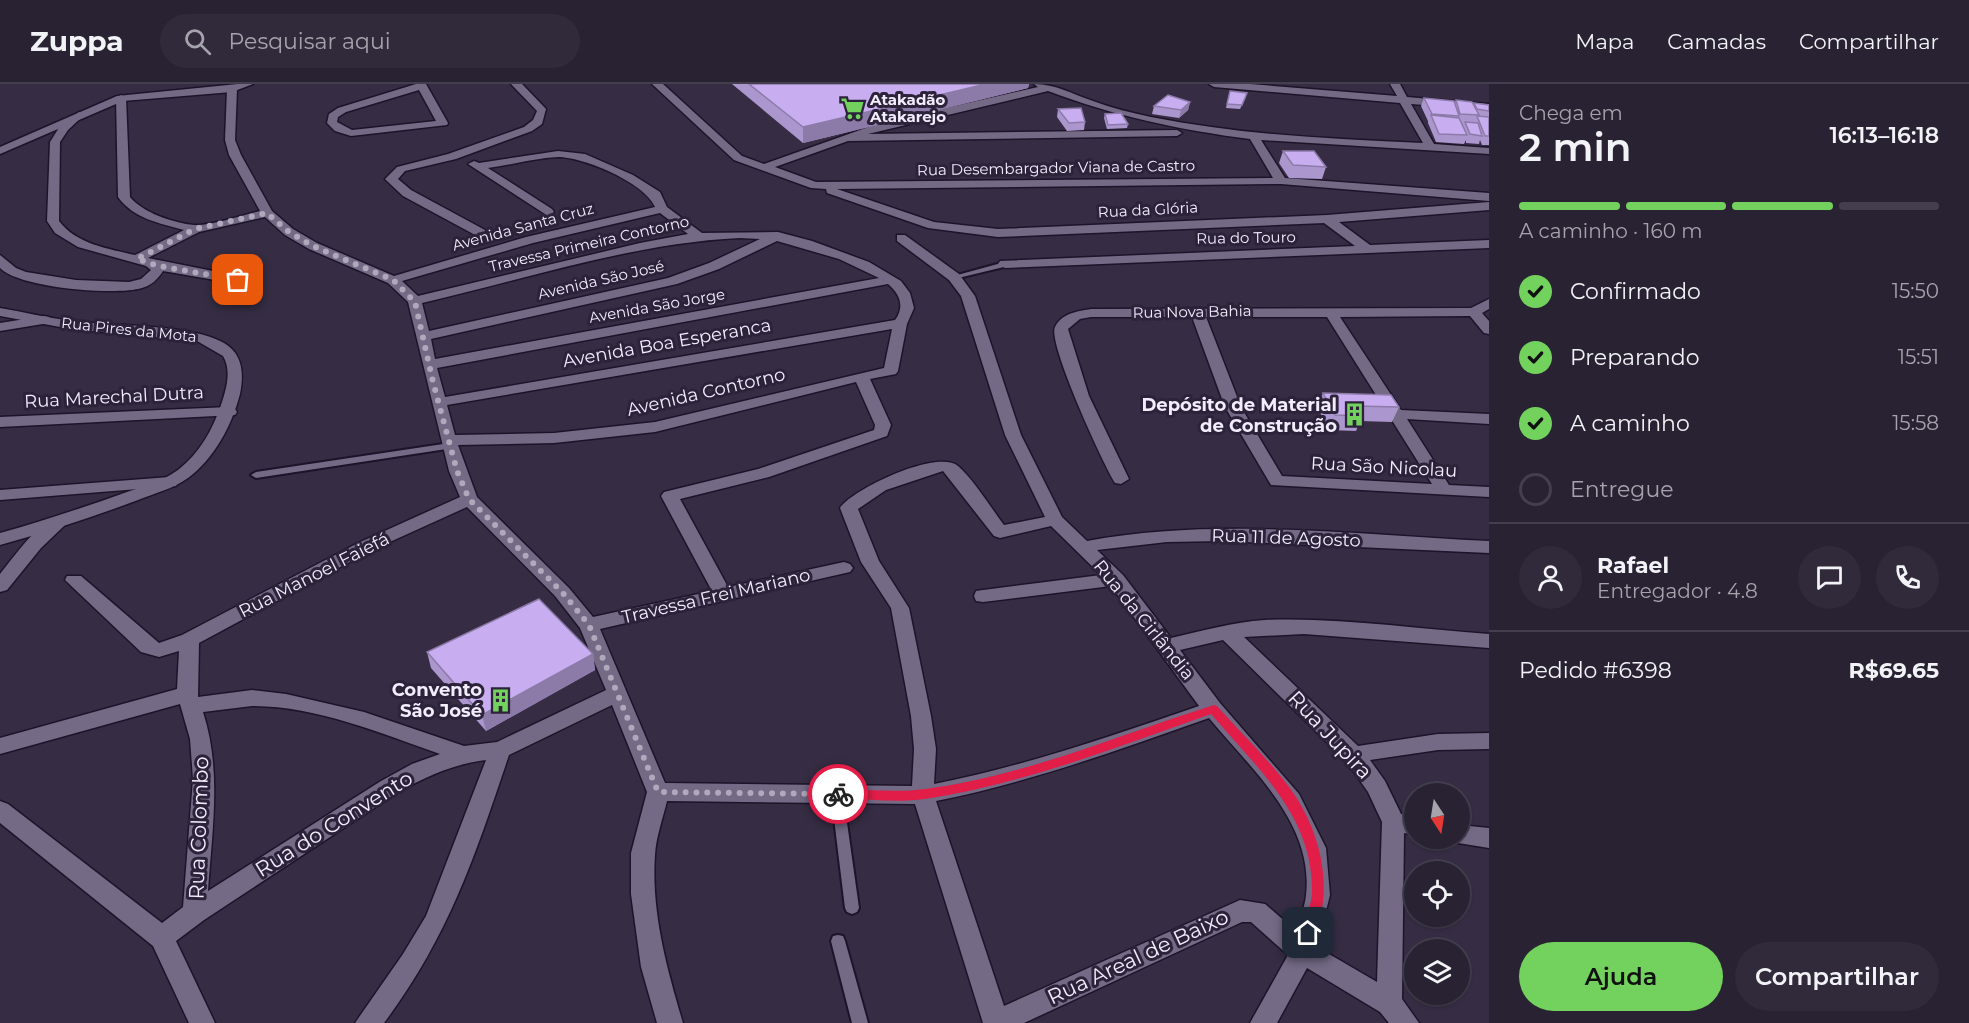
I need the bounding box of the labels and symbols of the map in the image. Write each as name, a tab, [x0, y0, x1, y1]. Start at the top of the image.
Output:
place label: Atakadão Atakarejo	[869, 90, 946, 126]
supermarket icon: Atakadão Atakarejo	[839, 96, 865, 122]
street label: Rua Desembargador Viana de Castro	[917, 156, 1195, 179]
street label: Rua da Glória	[1097, 197, 1199, 222]
street label: Avenida Santa Cruz	[450, 198, 596, 255]
street label: Travessa Primeira Contorno	[487, 211, 691, 276]
street label: Rua do Touro	[1196, 227, 1296, 248]
pin	[212, 254, 263, 305]
street label: Avenida São José	[536, 256, 666, 303]
street label: Avenida São Jorge	[587, 284, 726, 327]
street label: Rua Nova Bahia	[1132, 301, 1252, 322]
street label: Rua Pires da Mota	[60, 313, 198, 346]
street label: Avenida Boa Esperanca	[561, 314, 773, 372]
street label: Avenida Contorno	[625, 363, 787, 421]
street label: Rua Marechal Dutra	[24, 381, 204, 413]
place label: Depósito de Material de Construção	[1141, 394, 1337, 437]
building icon: Depósito de Material de Construção	[1342, 402, 1368, 428]
street label: Rua São Nicolau	[1310, 452, 1458, 482]
street label: Rua 11 de Agosto	[1211, 524, 1361, 552]
street label: Rua Manoel Faiefá	[235, 528, 393, 622]
street label: Rua da Cirlândia	[1089, 556, 1199, 684]
street label: Travessa Frei Mariano	[620, 564, 812, 628]
place label: Convento São José	[392, 679, 482, 722]
street label: Rua Jupira	[1283, 685, 1378, 784]
building icon: Convento São José	[487, 687, 513, 713]
street label: Rua Colombo	[184, 756, 213, 900]
courier	[808, 764, 868, 824]
street label: Rua do Convento	[250, 765, 417, 882]
north arrow	[1404, 783, 1470, 849]
street label: Rua Areal de Baixo	[1043, 904, 1232, 1009]
pin	[1282, 907, 1333, 958]

